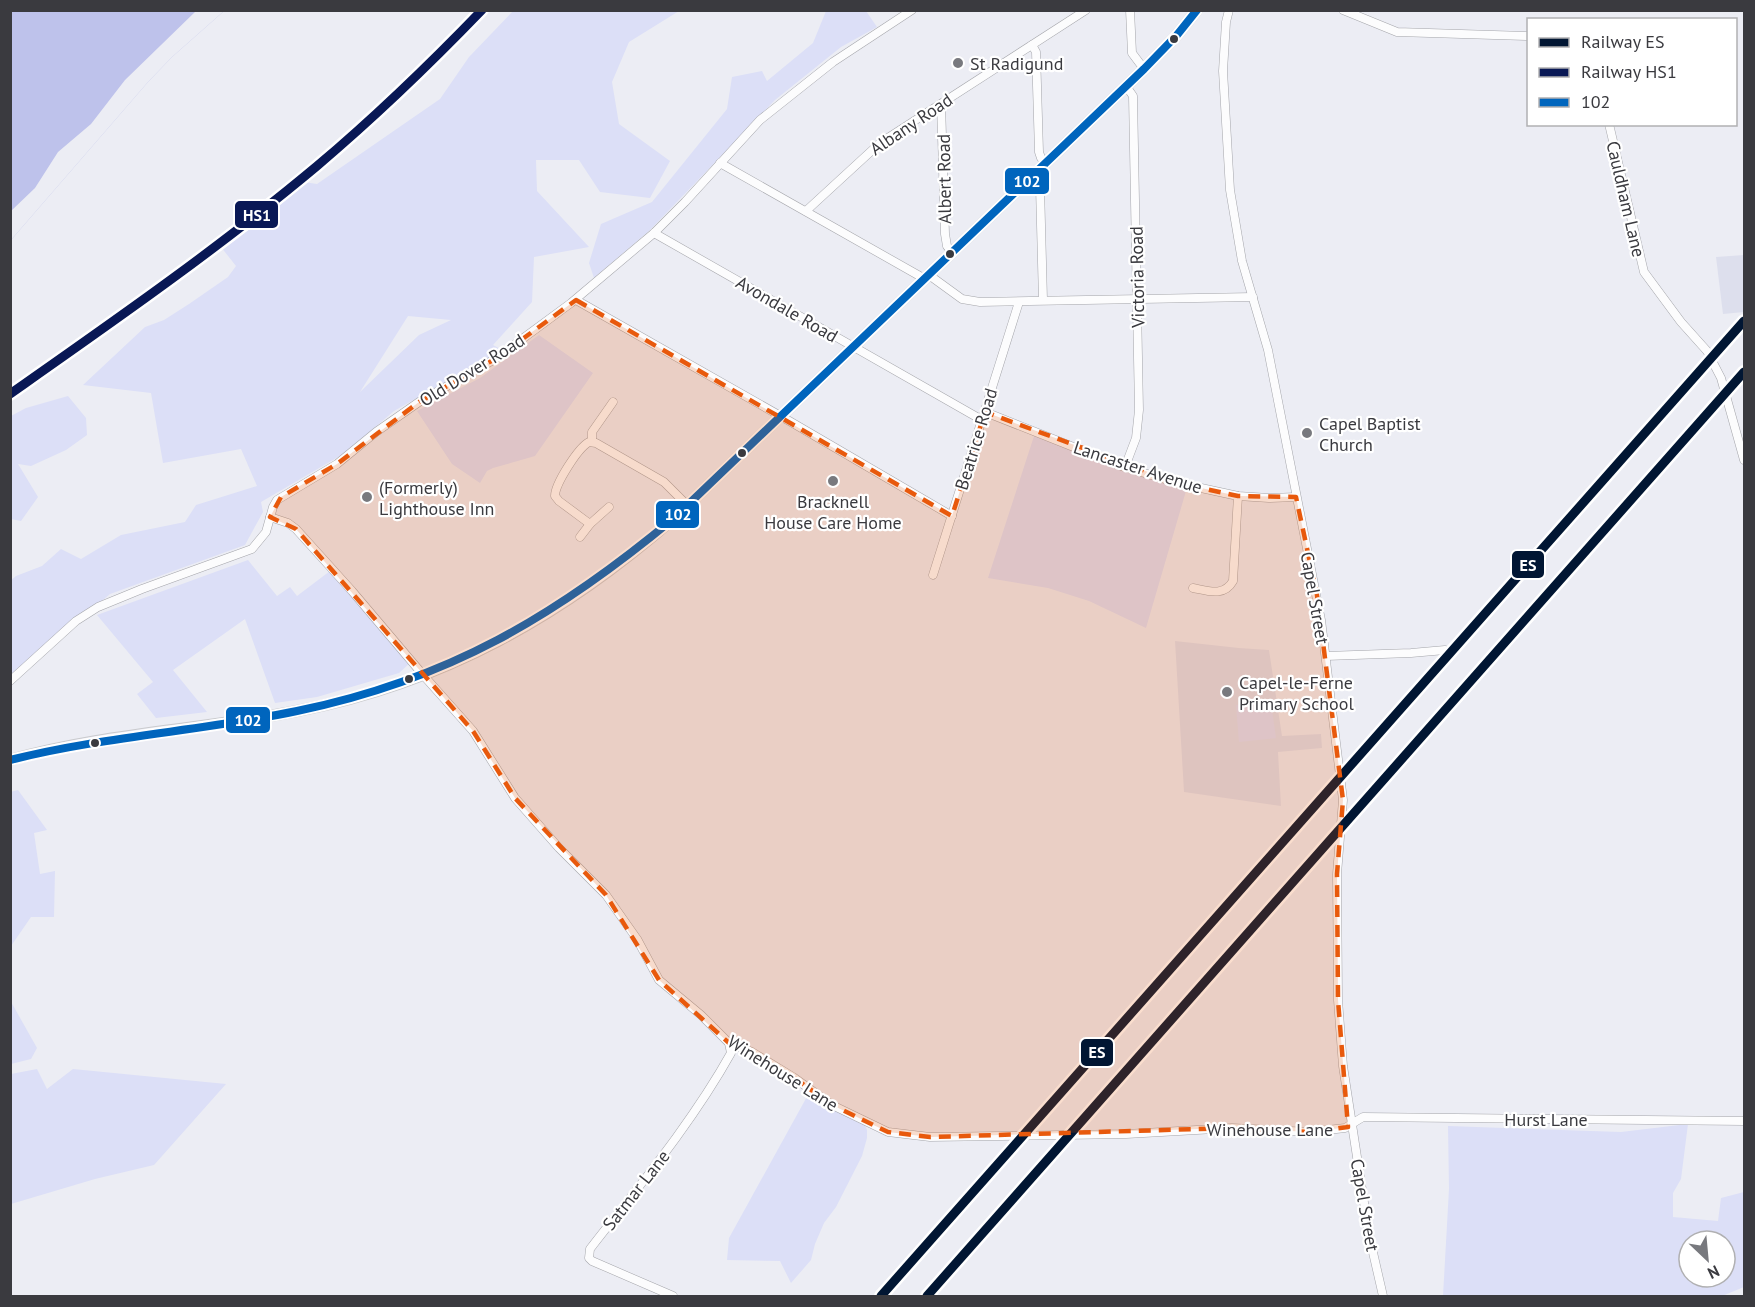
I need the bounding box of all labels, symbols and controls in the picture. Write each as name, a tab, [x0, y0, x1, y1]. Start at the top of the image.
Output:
legend	[1527, 18, 1737, 126]
text: Railway ES	[1581, 30, 1664, 53]
unlabelled marker	[1168, 33, 1180, 45]
place label: St Radigund	[970, 52, 1063, 75]
marker: St Radigund	[951, 56, 965, 70]
text: Railway HS1	[1581, 60, 1677, 83]
street label: Albany Road	[865, 88, 957, 160]
text: 102	[1581, 90, 1610, 113]
street label: Albert Road	[932, 134, 956, 224]
street label: Cauldham Lane	[1601, 139, 1651, 259]
line badge: 102	[1004, 167, 1050, 195]
text: 102	[1013, 171, 1041, 191]
line badge: HS1	[234, 200, 279, 229]
text: HS1	[243, 205, 271, 225]
street label: Victoria Road	[1125, 226, 1149, 329]
unlabelled marker	[944, 248, 956, 260]
street label: Avondale Road	[732, 271, 842, 347]
street label: Old Dover Road	[415, 328, 529, 412]
street label: Beatrice Road	[950, 385, 1002, 493]
place label: Capel Baptist Church	[1319, 412, 1421, 456]
marker: Capel Baptist Church	[1300, 426, 1314, 440]
street label: Lancaster Avenue	[1071, 435, 1205, 499]
unlabelled marker	[736, 447, 748, 459]
marker: Bracknell House Care Home	[826, 474, 840, 488]
place label: (Formerly) Lighthouse Inn	[379, 476, 494, 520]
marker: (Formerly) Lighthouse Inn	[360, 490, 374, 504]
place label: Bracknell House Care Home	[764, 490, 902, 534]
line badge: 102	[655, 500, 700, 529]
text: 102	[664, 504, 692, 524]
street label: Capel Street	[1296, 550, 1334, 646]
line badge: ES	[1511, 550, 1545, 579]
text: ES	[1520, 555, 1536, 575]
place label: Capel-le-Ferne Primary School	[1239, 671, 1354, 715]
unlabelled marker	[403, 673, 415, 685]
marker: Capel-le-Ferne Primary School	[1220, 685, 1234, 699]
line badge: 102	[225, 706, 271, 734]
text: 102	[234, 710, 262, 730]
unlabelled marker	[89, 737, 101, 749]
street label: Winehouse Lane	[723, 1030, 843, 1116]
line badge: ES	[1080, 1038, 1114, 1067]
text: ES	[1089, 1042, 1105, 1062]
street label: Hurst Lane	[1504, 1108, 1588, 1131]
street label: Winehouse Lane	[1207, 1118, 1333, 1141]
street label: Satmar Lane	[597, 1145, 675, 1235]
street label: Capel Street	[1346, 1157, 1384, 1253]
north arrow	[1677, 1229, 1737, 1289]
text: N	[1704, 1261, 1723, 1284]

